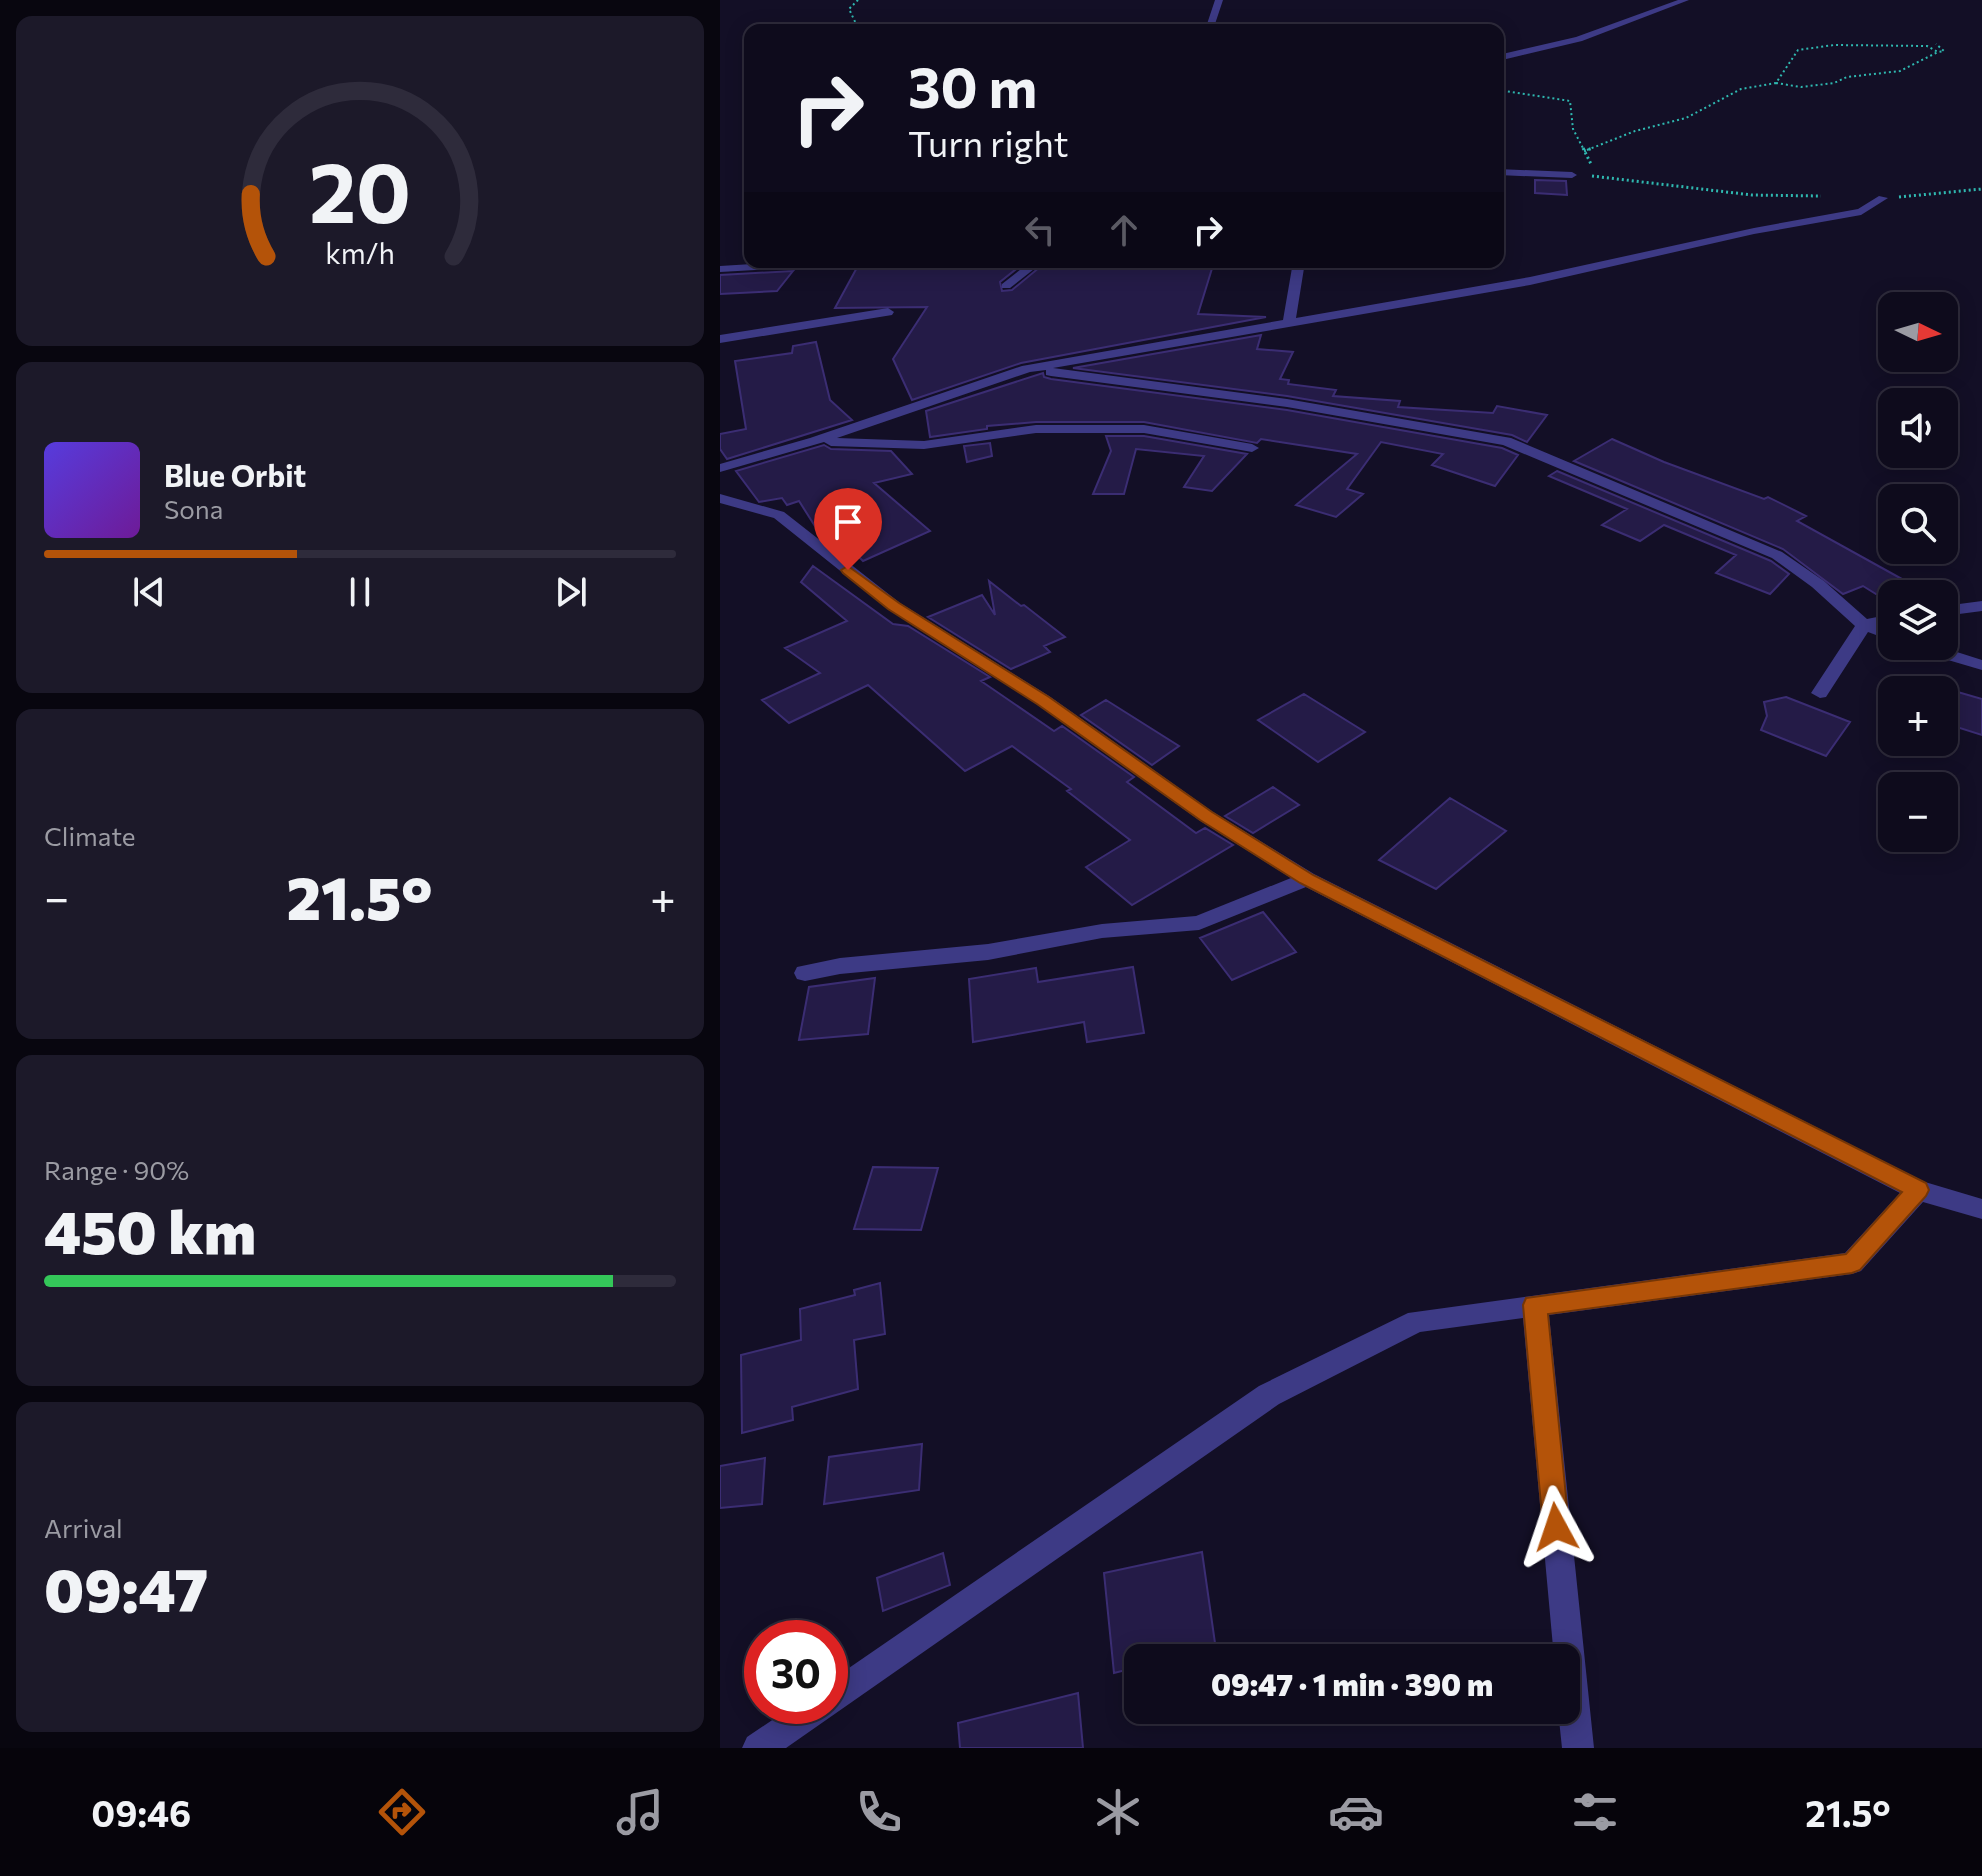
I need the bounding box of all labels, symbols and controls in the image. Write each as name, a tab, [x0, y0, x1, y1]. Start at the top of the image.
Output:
text: 30 m	[908, 51, 1037, 120]
icon: right	[776, 56, 880, 160]
text: Turn right	[908, 120, 1069, 164]
text: 20	[309, 138, 411, 240]
icon: left	[1018, 208, 1062, 252]
icon: ahead	[1102, 208, 1146, 252]
icon: right	[1186, 208, 1230, 252]
text: km/h	[325, 235, 395, 270]
north arrow	[1878, 292, 1958, 372]
map controls	[1878, 292, 1958, 852]
button: sound	[1878, 388, 1958, 468]
text: Blue Orbit	[164, 456, 306, 493]
button: search	[1878, 484, 1958, 564]
pin	[814, 488, 882, 570]
text: Sona	[164, 493, 223, 524]
icon: arrive	[826, 500, 870, 544]
icon: previous	[127, 570, 171, 614]
icon: pause	[338, 570, 382, 614]
icon: next	[549, 570, 593, 614]
button: layers	[1878, 580, 1958, 660]
button: +	[1878, 676, 1958, 756]
button: −	[1878, 772, 1958, 852]
text: Climate	[44, 820, 136, 851]
text: 21.5°	[286, 859, 433, 932]
text: −	[44, 869, 69, 923]
text: +	[650, 869, 676, 923]
text: Range · 90%	[44, 1154, 189, 1185]
text: 450 km	[44, 1193, 256, 1266]
position arrow	[1514, 1485, 1598, 1569]
text: Arrival	[44, 1512, 123, 1543]
text: 09:47	[44, 1551, 208, 1624]
speed limit sign: 30	[744, 1620, 848, 1724]
text: 09:47 · 1 min · 390 m	[1211, 1665, 1493, 1702]
icon: directions	[374, 1784, 430, 1840]
icon: music	[612, 1784, 668, 1840]
icon: phone	[851, 1784, 907, 1840]
icon: climate	[1090, 1784, 1146, 1840]
icon: car	[1328, 1784, 1384, 1840]
icon: filters	[1567, 1784, 1623, 1840]
text: 09:46	[91, 1790, 191, 1834]
text: 21.5°	[1805, 1790, 1891, 1834]

